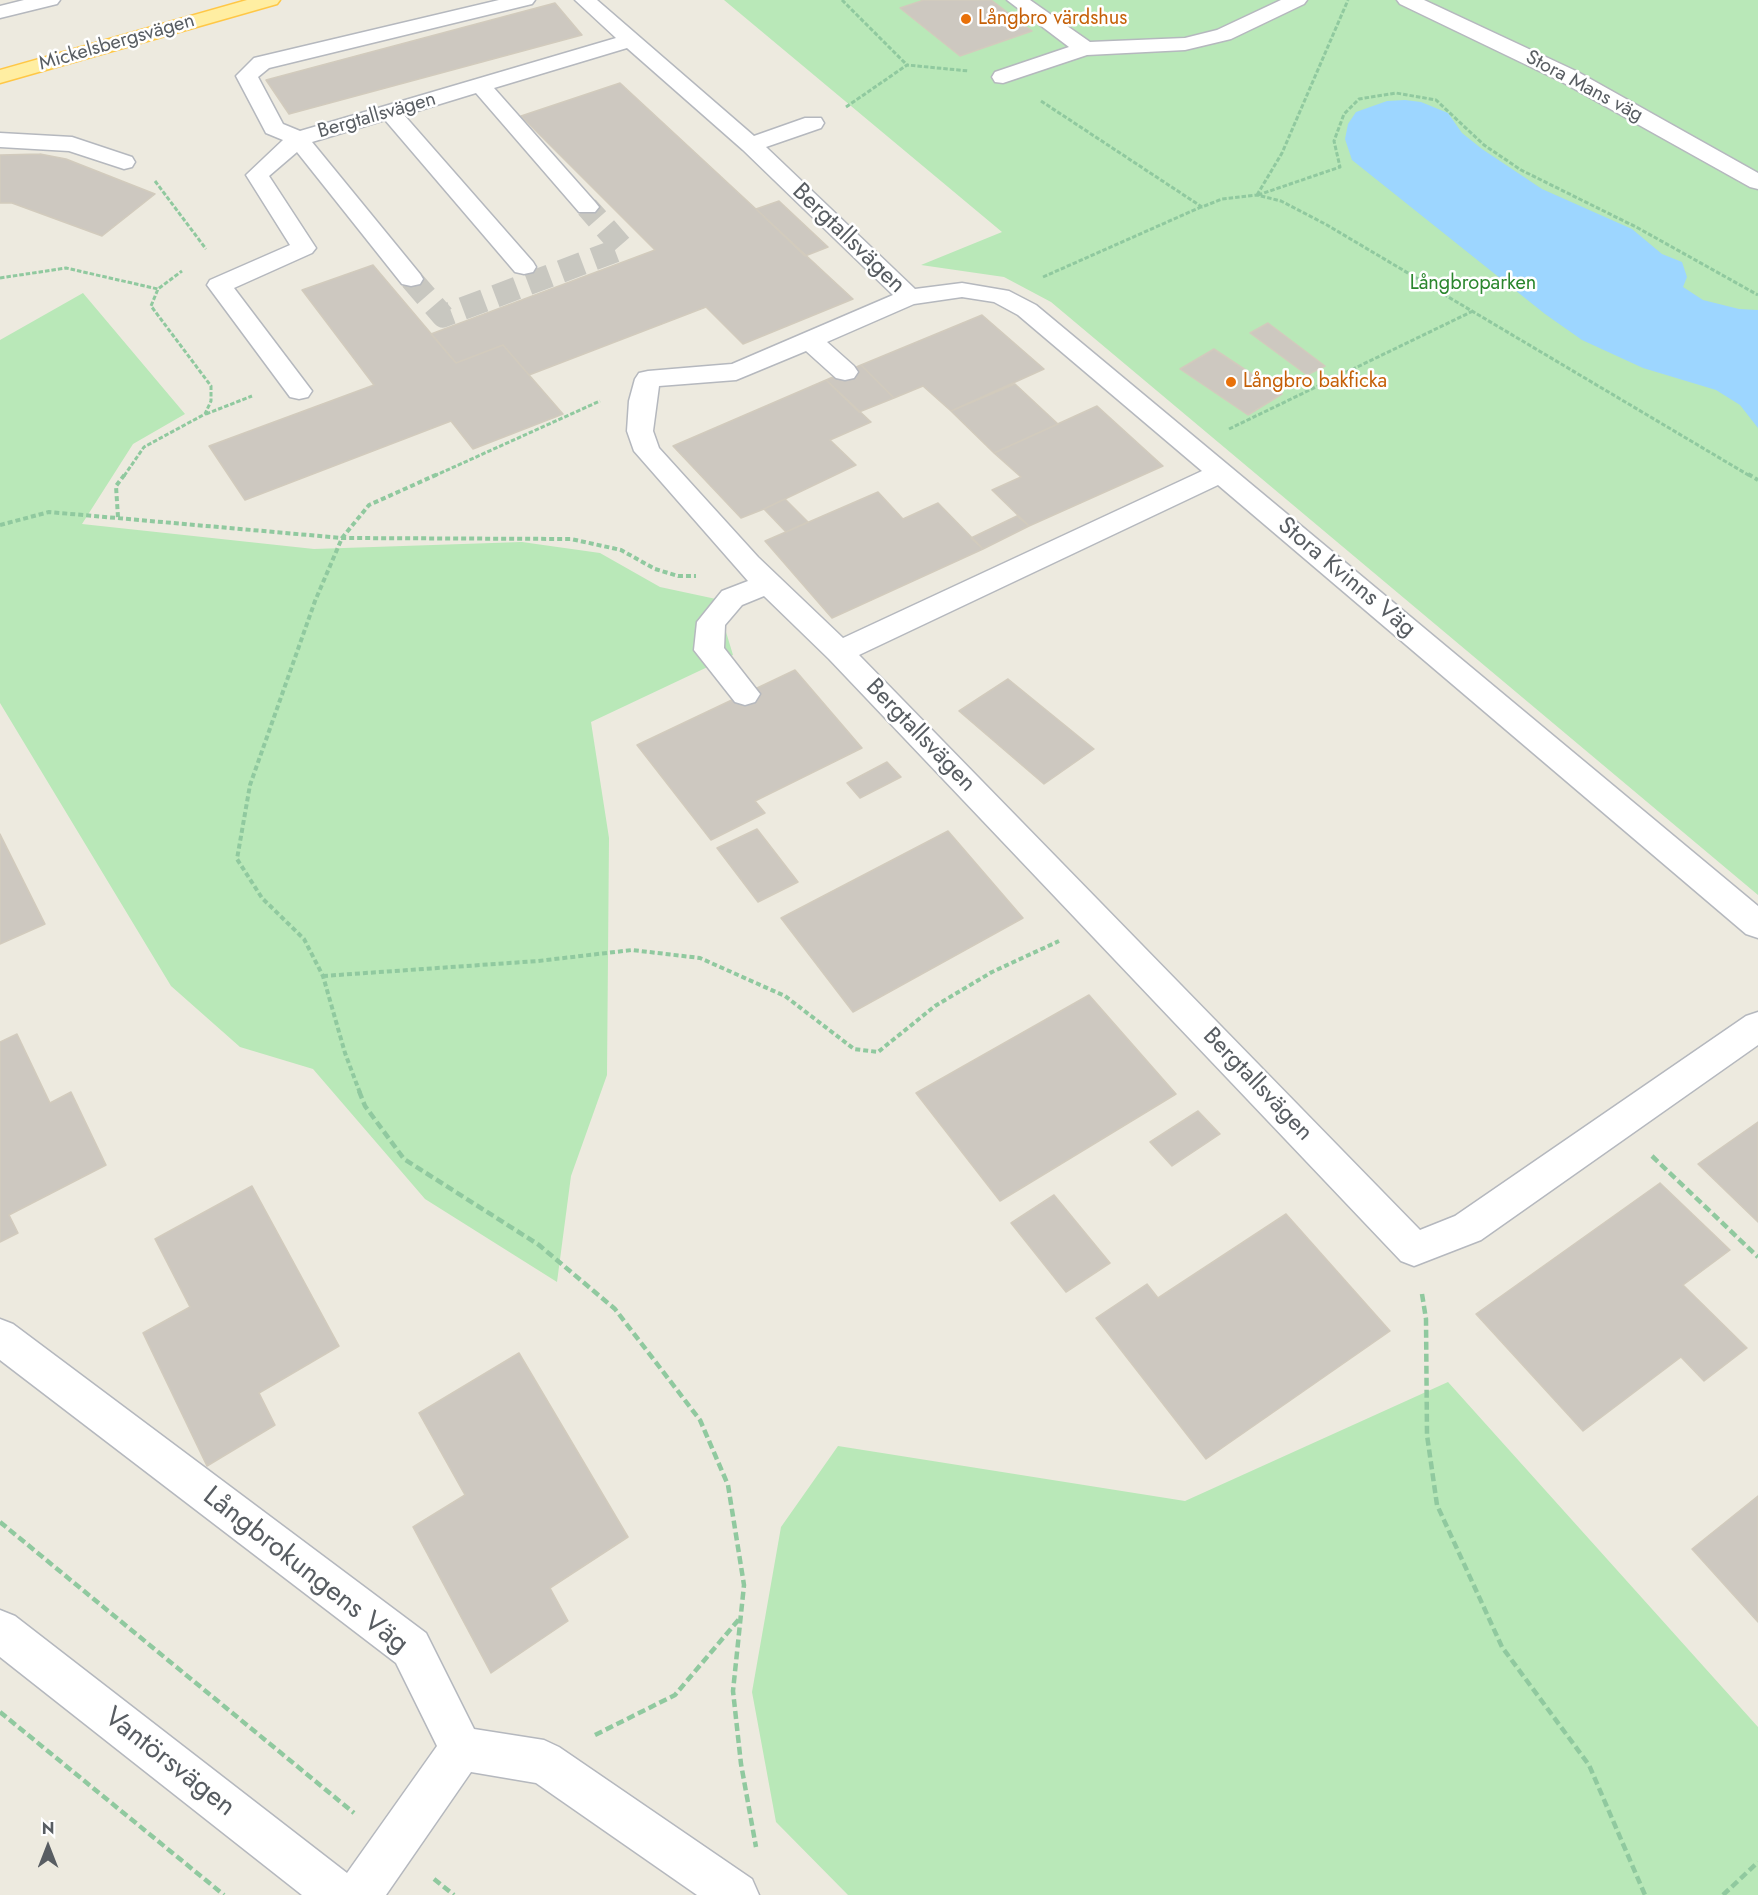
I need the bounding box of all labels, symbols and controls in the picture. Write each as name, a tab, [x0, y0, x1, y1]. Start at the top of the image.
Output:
place label: Långbro värdshus	[978, 7, 1127, 31]
street label: Mickelsbergsvägen	[36, 9, 198, 77]
marker: Långbro värdshus	[959, 12, 973, 26]
street label: Stora Mans väg	[1521, 46, 1647, 128]
street label: Bergtallsvägen	[315, 88, 439, 144]
street label: Bergtallsvägen	[785, 178, 911, 300]
park label: Långbroparken	[1410, 272, 1536, 296]
place label: Långbro bakficka	[1243, 370, 1387, 394]
marker: Långbro bakficka	[1224, 375, 1238, 389]
street label: Stora Kvinns Väg	[1271, 512, 1421, 644]
street label: Bergtallsvägen	[859, 673, 981, 799]
street label: Bergtallsvägen	[1196, 1022, 1318, 1148]
street label: Långbrokungens Väg	[196, 1480, 414, 1662]
street label: Vantörsvägen	[97, 1701, 241, 1825]
north arrow	[18, 1817, 78, 1877]
text: N	[42, 1817, 54, 1840]

